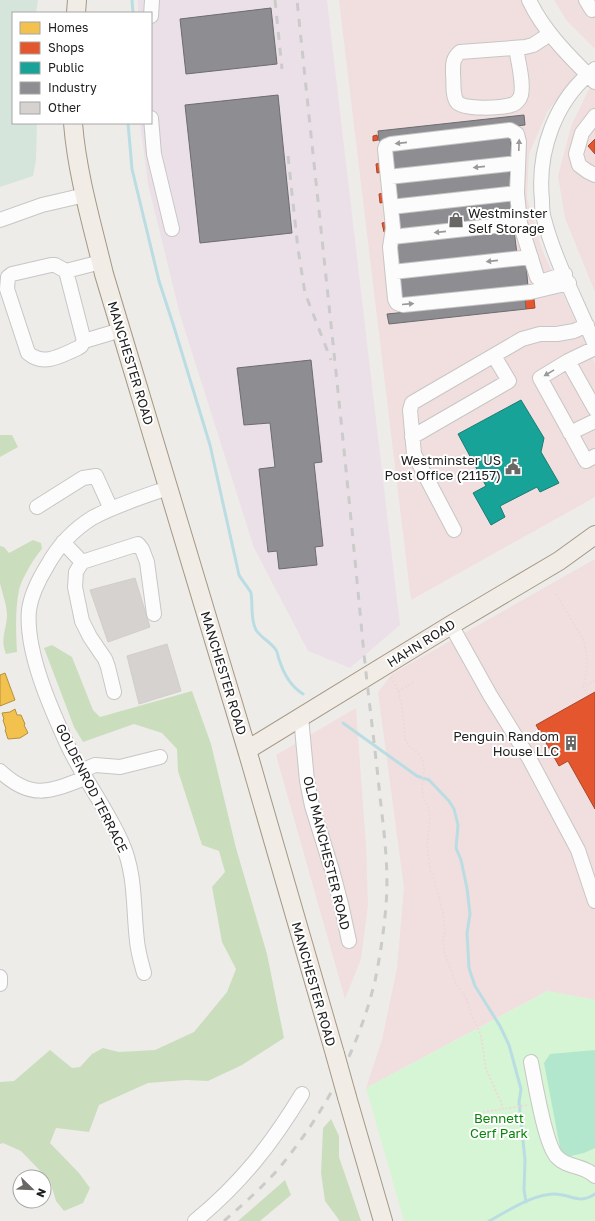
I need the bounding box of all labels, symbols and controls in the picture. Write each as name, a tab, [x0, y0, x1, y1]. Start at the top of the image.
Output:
legend	[12, 12, 152, 124]
text: Homes	[48, 20, 88, 35]
text: Shops	[48, 40, 84, 55]
text: Public	[48, 60, 85, 75]
text: Industry	[48, 80, 97, 95]
text: Other	[48, 100, 81, 115]
one-way arrow	[516, 138, 522, 151]
one-way arrow	[395, 139, 407, 146]
one-way arrow	[473, 164, 485, 170]
place label: Westminster Self Storage	[468, 205, 547, 236]
shop icon: Westminster Self Storage	[447, 211, 465, 229]
one-way arrow	[434, 228, 446, 235]
one-way arrow	[486, 258, 498, 265]
street label: MANCHESTER ROAD	[105, 299, 157, 427]
one-way arrow	[402, 301, 414, 308]
one-way arrow	[544, 369, 554, 377]
place label: Westminster US Post Office (21157)	[384, 452, 501, 483]
public building icon: Westminster US Post Office (21157)	[504, 458, 522, 476]
street label: MANCHESTER ROAD	[198, 609, 250, 737]
street label: HAHN ROAD	[384, 616, 458, 670]
street label: GOLDENROD TERRACE	[52, 721, 132, 855]
place label: Penguin Random House LLC	[453, 728, 559, 759]
building icon: Penguin Random House LLC	[562, 734, 580, 752]
street label: OLD MANCHESTER ROAD	[300, 774, 354, 932]
street label: MANCHESTER ROAD	[289, 920, 339, 1048]
park label: Bennett Cerf Park	[470, 1110, 529, 1141]
north arrow	[12, 1169, 52, 1209]
text: N	[34, 1187, 49, 1199]

